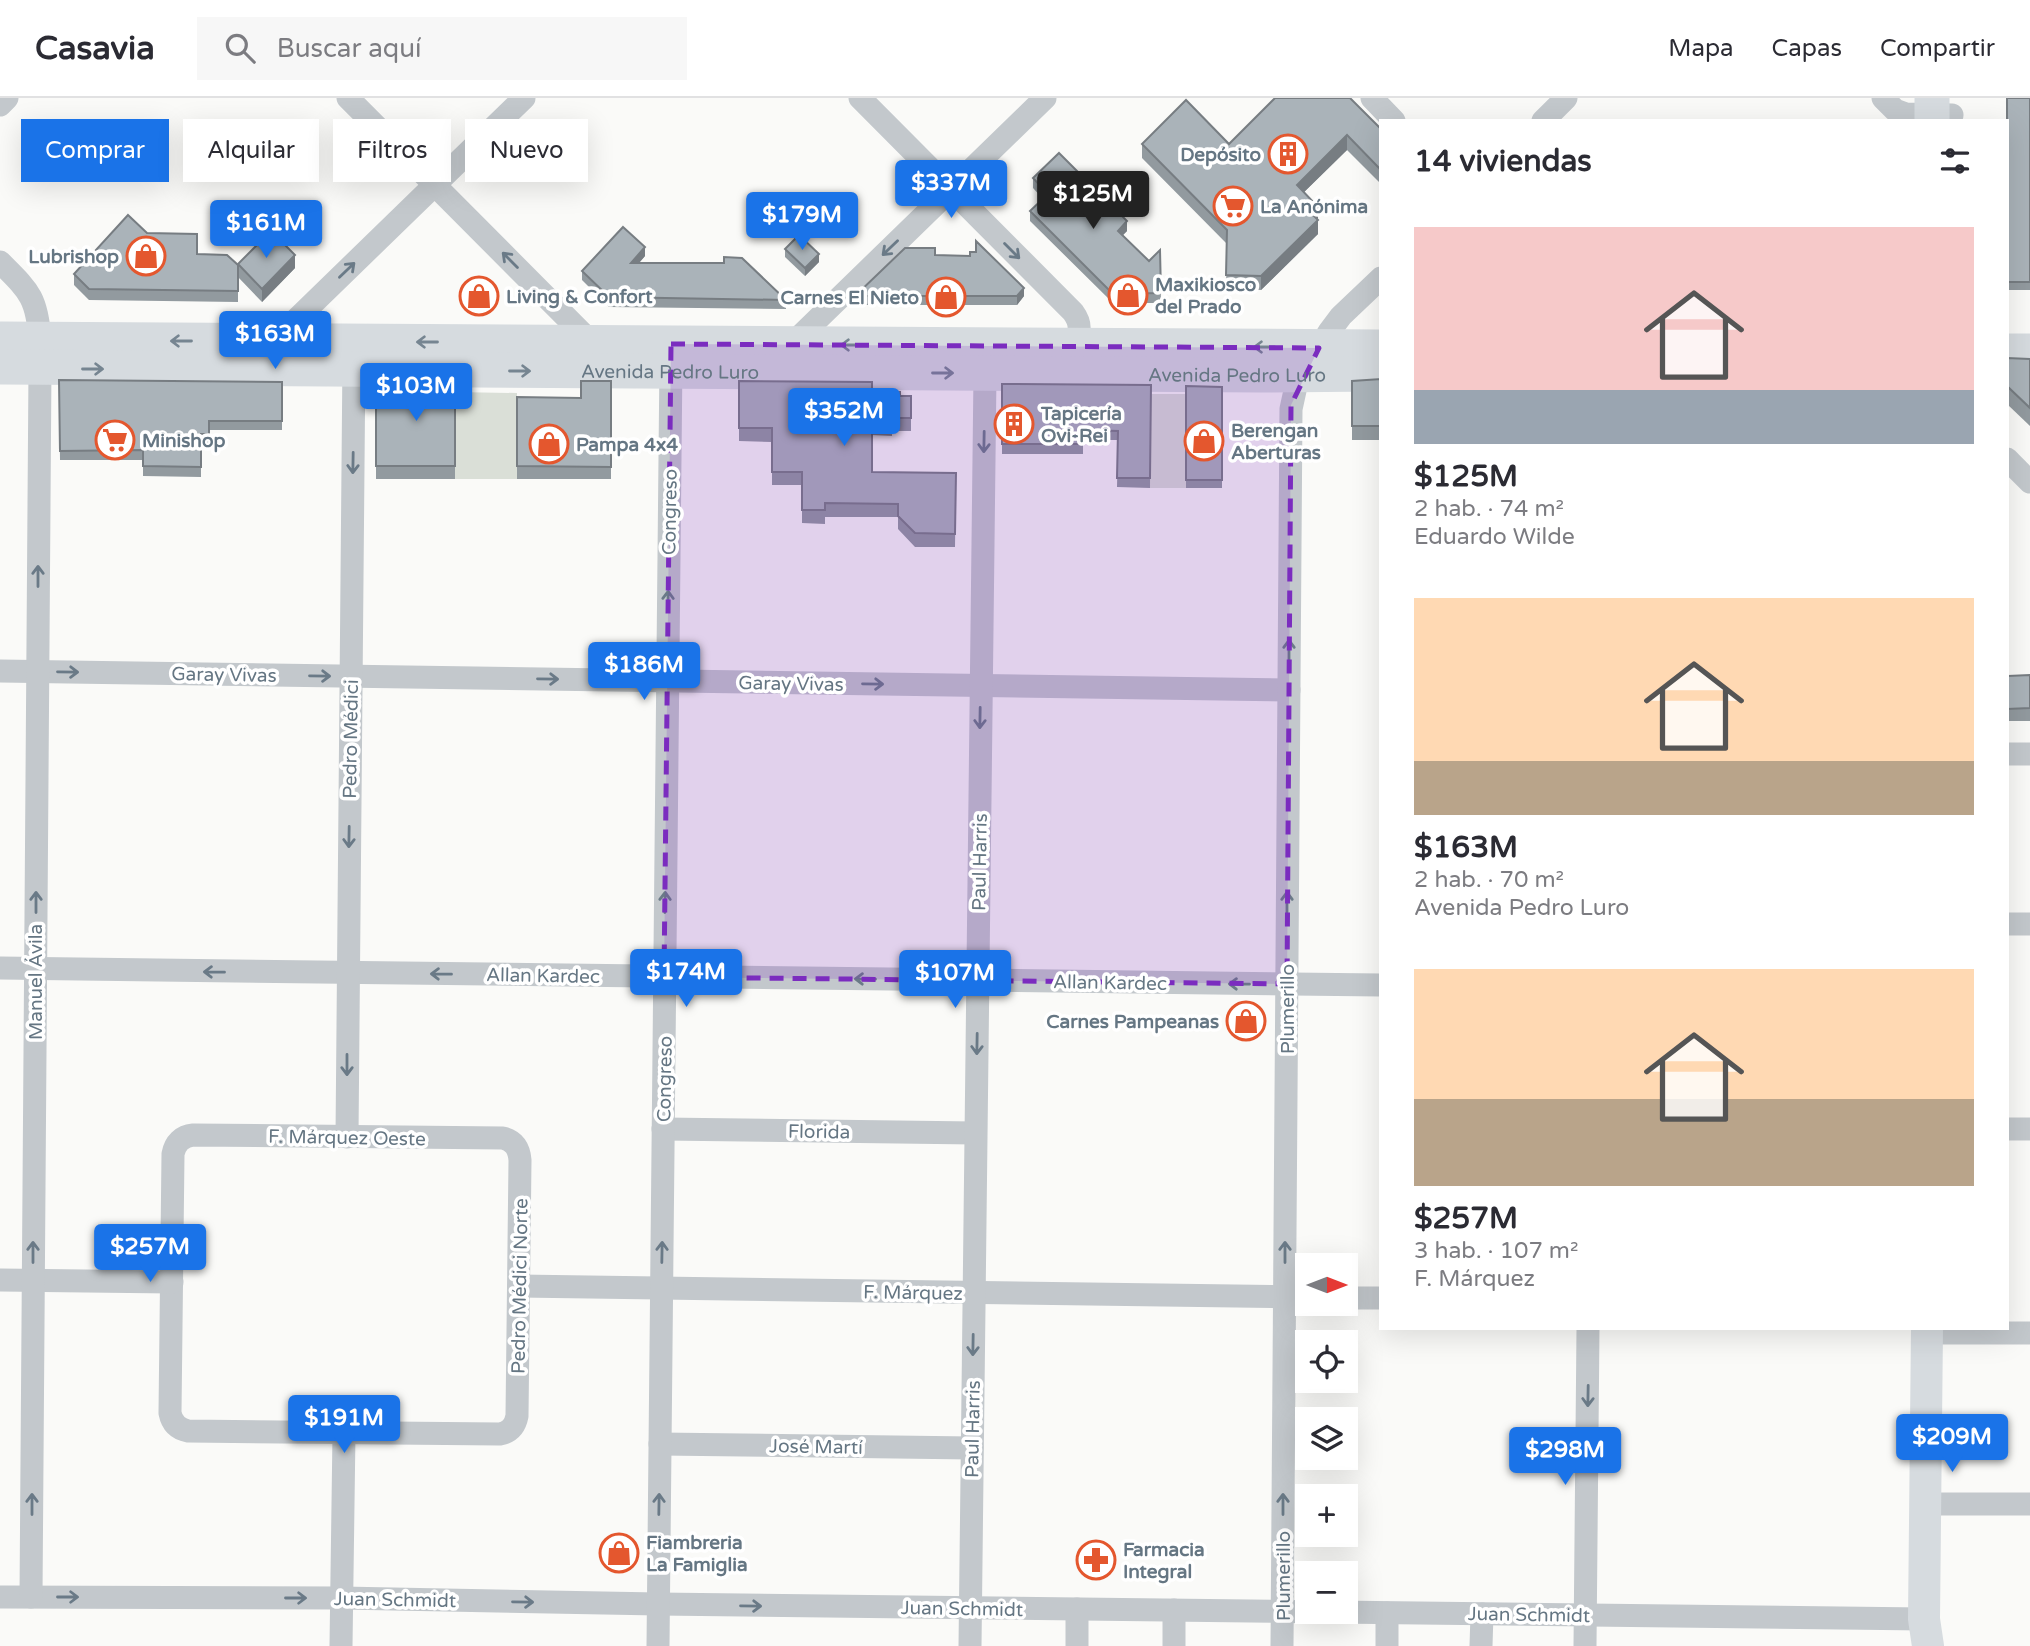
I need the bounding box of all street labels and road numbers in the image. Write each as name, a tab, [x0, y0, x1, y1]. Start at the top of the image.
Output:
street label: Avenida Pedro Luro	[581, 361, 759, 384]
street label: Avenida Pedro Luro	[1148, 364, 1326, 387]
street label: Congreso	[658, 469, 682, 555]
street label: Garay Vivas	[171, 663, 277, 687]
street label: Garay Vivas	[738, 672, 844, 696]
street label: Pedro Médici	[339, 679, 363, 799]
street label: Paul Harris	[968, 813, 992, 911]
street label: Manuel Ávila	[24, 924, 47, 1040]
street label: Allan Kardec	[486, 964, 600, 988]
street label: Plumerillo	[1277, 964, 1299, 1054]
street label: Allan Kardec	[1053, 971, 1167, 995]
street label: Congreso	[653, 1036, 677, 1122]
street label: Florida	[788, 1120, 850, 1144]
street label: F. Márquez Oeste	[268, 1126, 426, 1150]
street label: Pedro Médici Norte	[507, 1198, 533, 1374]
street label: F. Márquez	[863, 1281, 963, 1305]
street label: Paul Harris	[961, 1380, 985, 1478]
street label: José Martí	[769, 1435, 863, 1459]
street label: Plumerillo	[1273, 1531, 1295, 1621]
street label: Juan Schmidt	[334, 1588, 456, 1612]
street label: Juan Schmidt	[901, 1597, 1023, 1621]
street label: Juan Schmidt	[1468, 1603, 1590, 1627]

